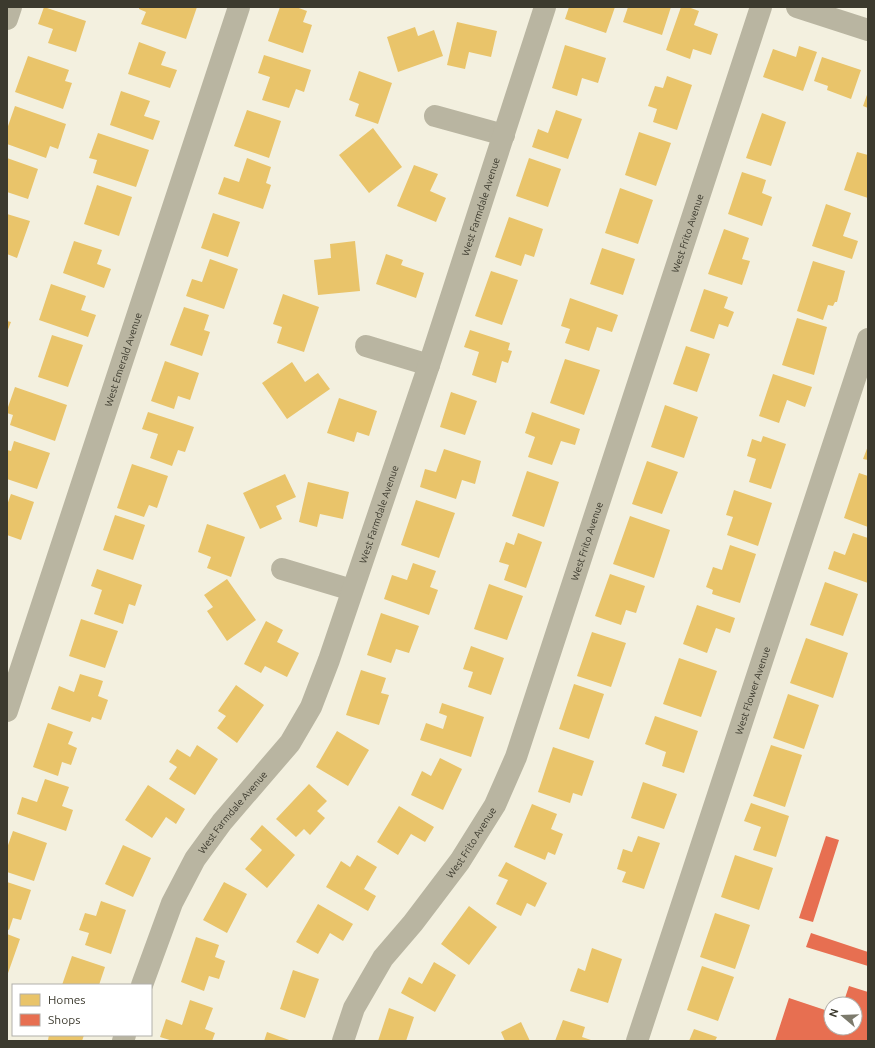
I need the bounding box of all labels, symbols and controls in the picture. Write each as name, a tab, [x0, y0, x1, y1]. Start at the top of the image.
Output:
street label: West Farmdale Avenue	[459, 156, 501, 257]
street label: West Frito Avenue	[669, 192, 705, 274]
street label: West Emerald Avenue	[102, 311, 143, 408]
street label: West Farmdale Avenue	[357, 464, 400, 565]
street label: West Frito Avenue	[568, 500, 605, 582]
street label: West Flower Avenue	[733, 645, 772, 736]
street label: West Farmdale Avenue	[196, 769, 269, 855]
street label: West Frito Avenue	[444, 805, 498, 880]
legend	[12, 984, 152, 1036]
text: Homes	[48, 993, 86, 1006]
north arrow	[823, 996, 863, 1036]
text: N	[827, 1007, 841, 1019]
text: Shops	[48, 1013, 80, 1026]

